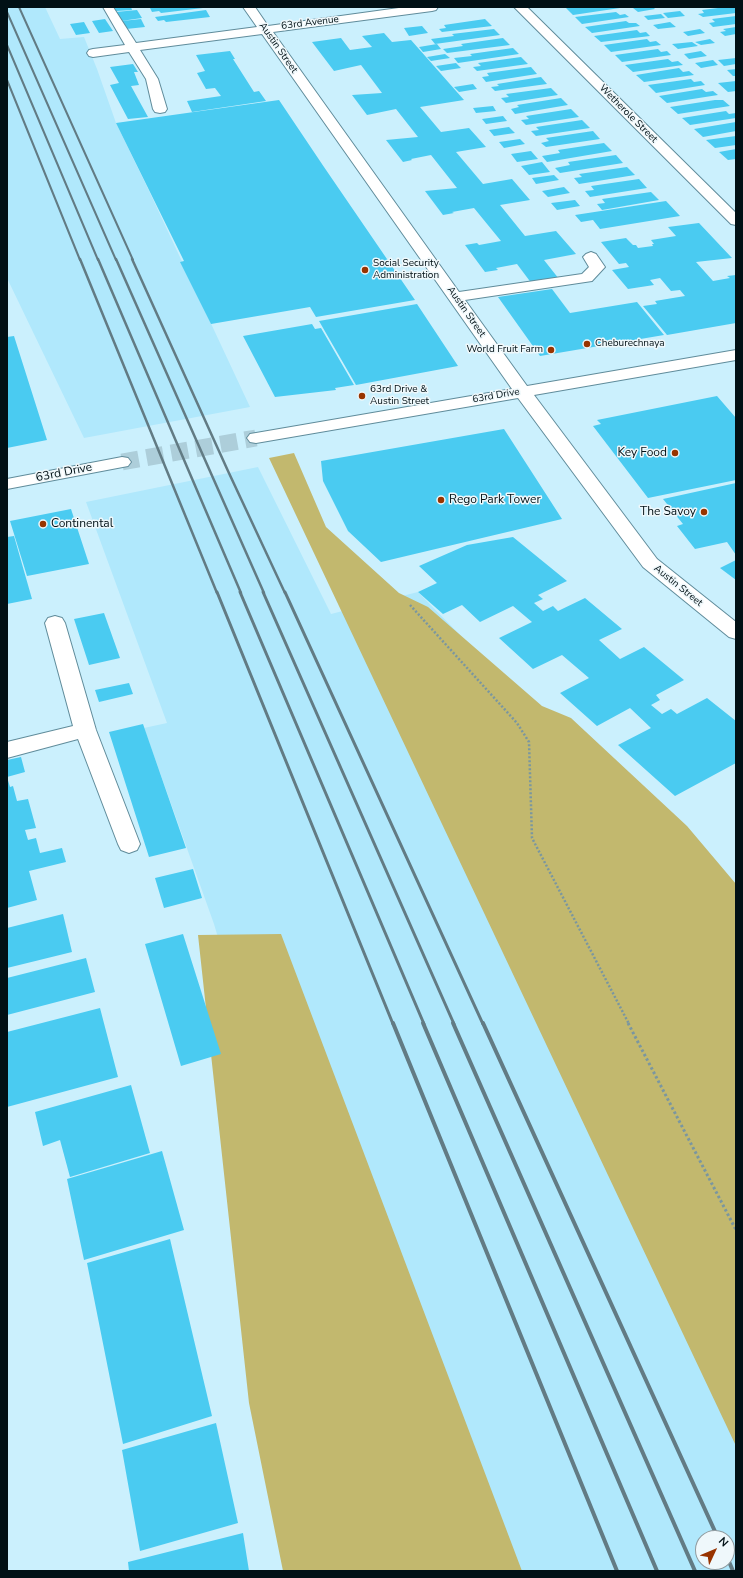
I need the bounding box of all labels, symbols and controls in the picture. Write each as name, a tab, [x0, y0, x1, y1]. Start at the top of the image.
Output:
street label: 63rd Avenue	[281, 14, 339, 32]
street label: Austin Street	[256, 20, 300, 76]
street label: Wetherole Street	[596, 82, 660, 146]
place label: Social Security Administration	[373, 258, 439, 282]
marker: Social Security Administration	[360, 265, 370, 275]
street label: Austin Street	[444, 284, 488, 340]
place label: Cheburechnaya	[595, 338, 665, 350]
marker: Cheburechnaya	[582, 339, 592, 349]
place label: World Fruit Farm	[466, 344, 543, 356]
marker: World Fruit Farm	[546, 345, 556, 355]
place label: 63rd Drive & Austin Street	[370, 384, 429, 408]
street label: 63rd Drive	[472, 386, 520, 406]
marker: 63rd Drive & Austin Street	[357, 391, 367, 401]
place label: Key Food	[617, 446, 667, 460]
marker: Key Food	[670, 448, 680, 458]
street label: 63rd Drive	[35, 460, 93, 486]
place label: Rego Park Tower	[449, 493, 541, 507]
marker: Rego Park Tower	[436, 495, 446, 505]
place label: The Savoy	[640, 505, 696, 519]
marker: The Savoy	[699, 507, 709, 517]
place label: Continental	[51, 517, 113, 531]
marker: Continental	[38, 519, 48, 529]
street label: Austin Street	[651, 563, 705, 609]
north arrow	[695, 1530, 735, 1570]
text: N	[715, 1534, 732, 1550]

